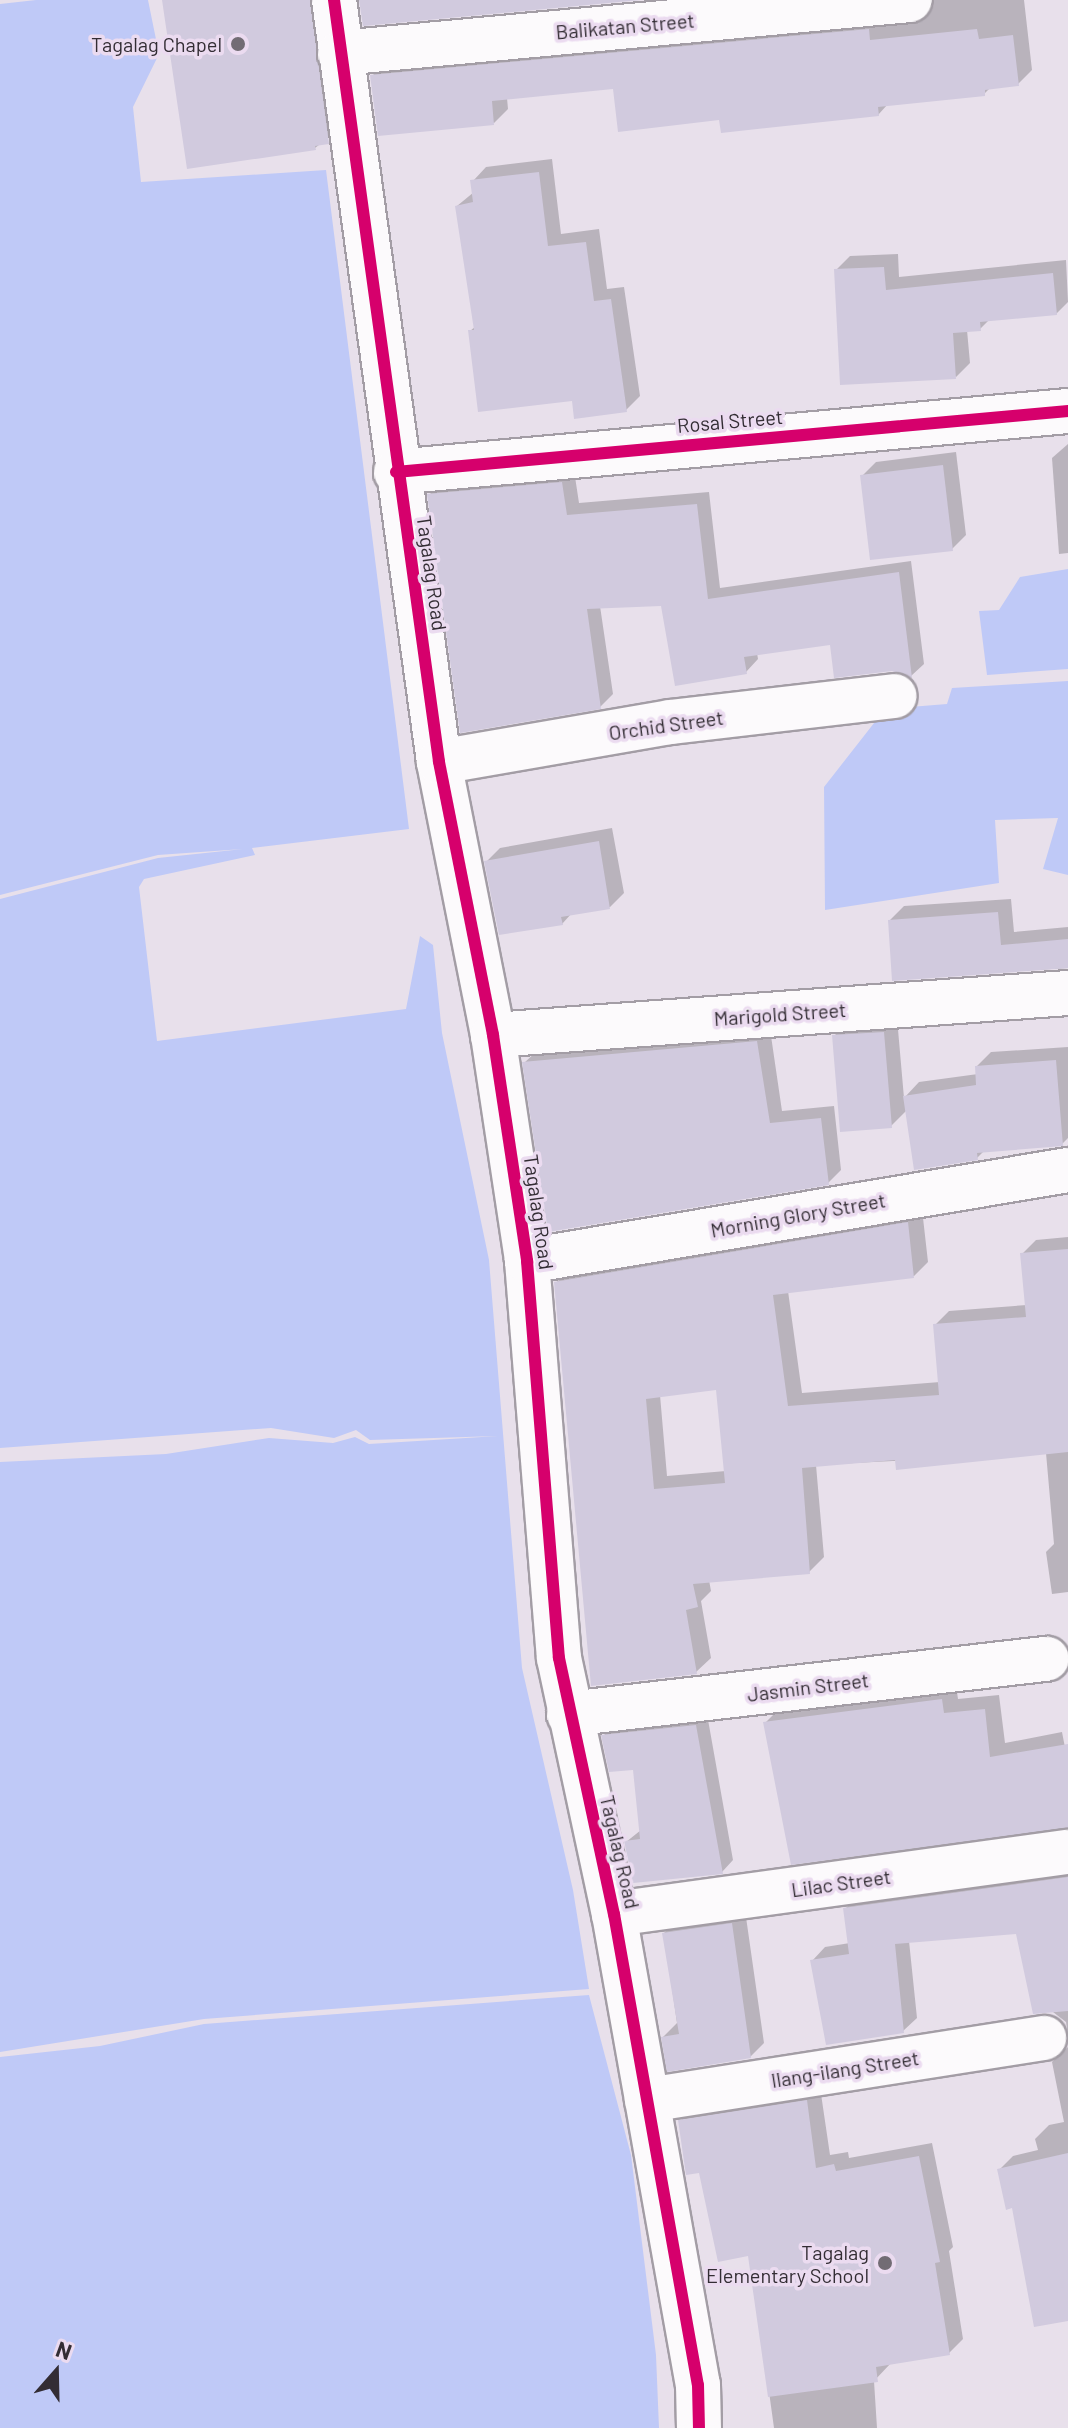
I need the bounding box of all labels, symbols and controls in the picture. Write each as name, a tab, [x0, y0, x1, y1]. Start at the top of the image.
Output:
street label: Balikatan Street	[555, 8, 695, 44]
place label: Tagalag Chapel	[91, 32, 222, 56]
marker: Tagalag Chapel	[229, 35, 247, 53]
street label: Rosal Street	[676, 404, 784, 438]
street label: Tagalag Road	[412, 514, 452, 632]
street label: Orchid Street	[607, 705, 725, 745]
street label: Marigold Street	[713, 997, 847, 1031]
street label: Tagalag Road	[519, 1153, 559, 1271]
street label: Morning Glory Street	[709, 1188, 887, 1242]
street label: Jasmin Street	[746, 1668, 870, 1706]
street label: Tagalag Road	[595, 1793, 645, 1911]
street label: Lilac Street	[790, 1864, 892, 1902]
street label: Ilang-ilang Street	[769, 2045, 921, 2093]
place label: Tagalag Elementary School	[706, 2240, 869, 2287]
marker: Tagalag Elementary School	[876, 2254, 894, 2272]
north arrow	[16, 2332, 96, 2412]
text: N	[53, 2335, 76, 2364]

